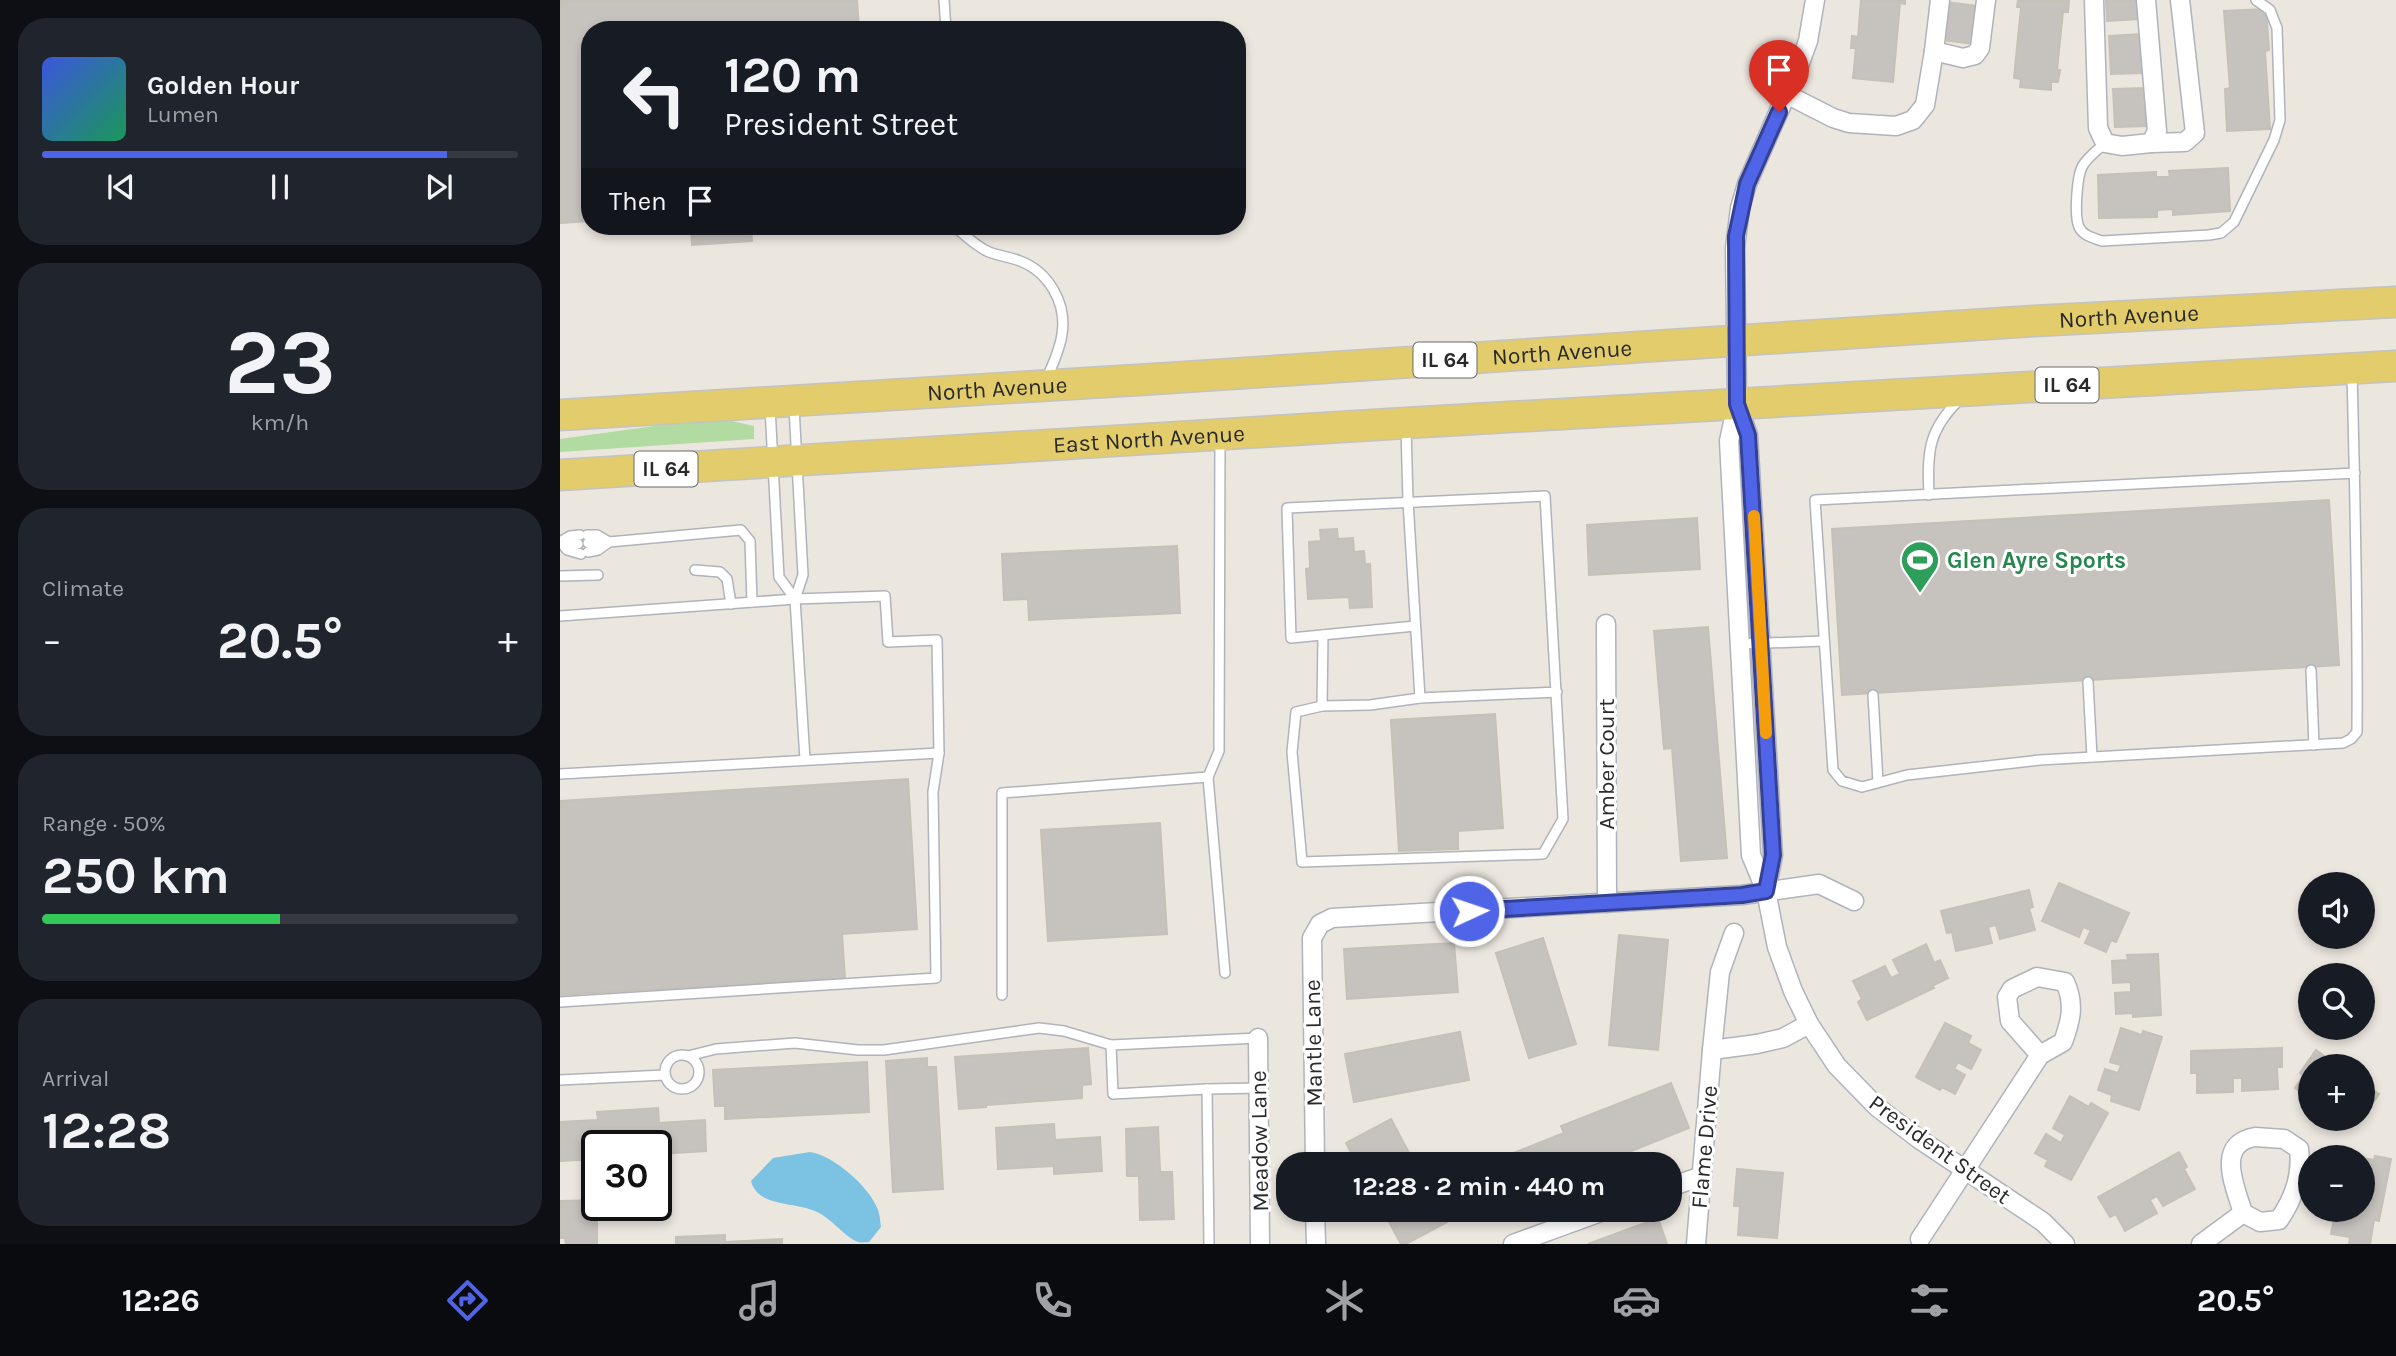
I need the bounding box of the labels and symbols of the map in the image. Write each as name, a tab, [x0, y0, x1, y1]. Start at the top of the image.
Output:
pin	[1749, 40, 1809, 112]
street label: North Avenue	[2058, 299, 2200, 334]
street label: North Avenue	[1491, 335, 1633, 371]
road number: IL 64	[1414, 342, 1477, 378]
road number: IL 64	[2036, 368, 2098, 402]
street label: North Avenue	[926, 371, 1068, 407]
street label: East North Avenue	[1052, 420, 1246, 459]
road number: IL 64	[634, 452, 698, 486]
sports icon: Glen Ayre Sports	[1899, 539, 1941, 594]
place label: Glen Ayre Sports	[1947, 547, 2126, 574]
street label: Amber Court	[1593, 698, 1620, 830]
position arrow	[1432, 874, 1506, 948]
street label: Mantle Lane	[1299, 979, 1328, 1107]
street label: Meadow Lane	[1245, 1070, 1274, 1212]
street label: Flame Drive	[1686, 1084, 1723, 1210]
street label: President Street	[1864, 1089, 2016, 1210]
speed limit sign: 30	[581, 1130, 672, 1221]

